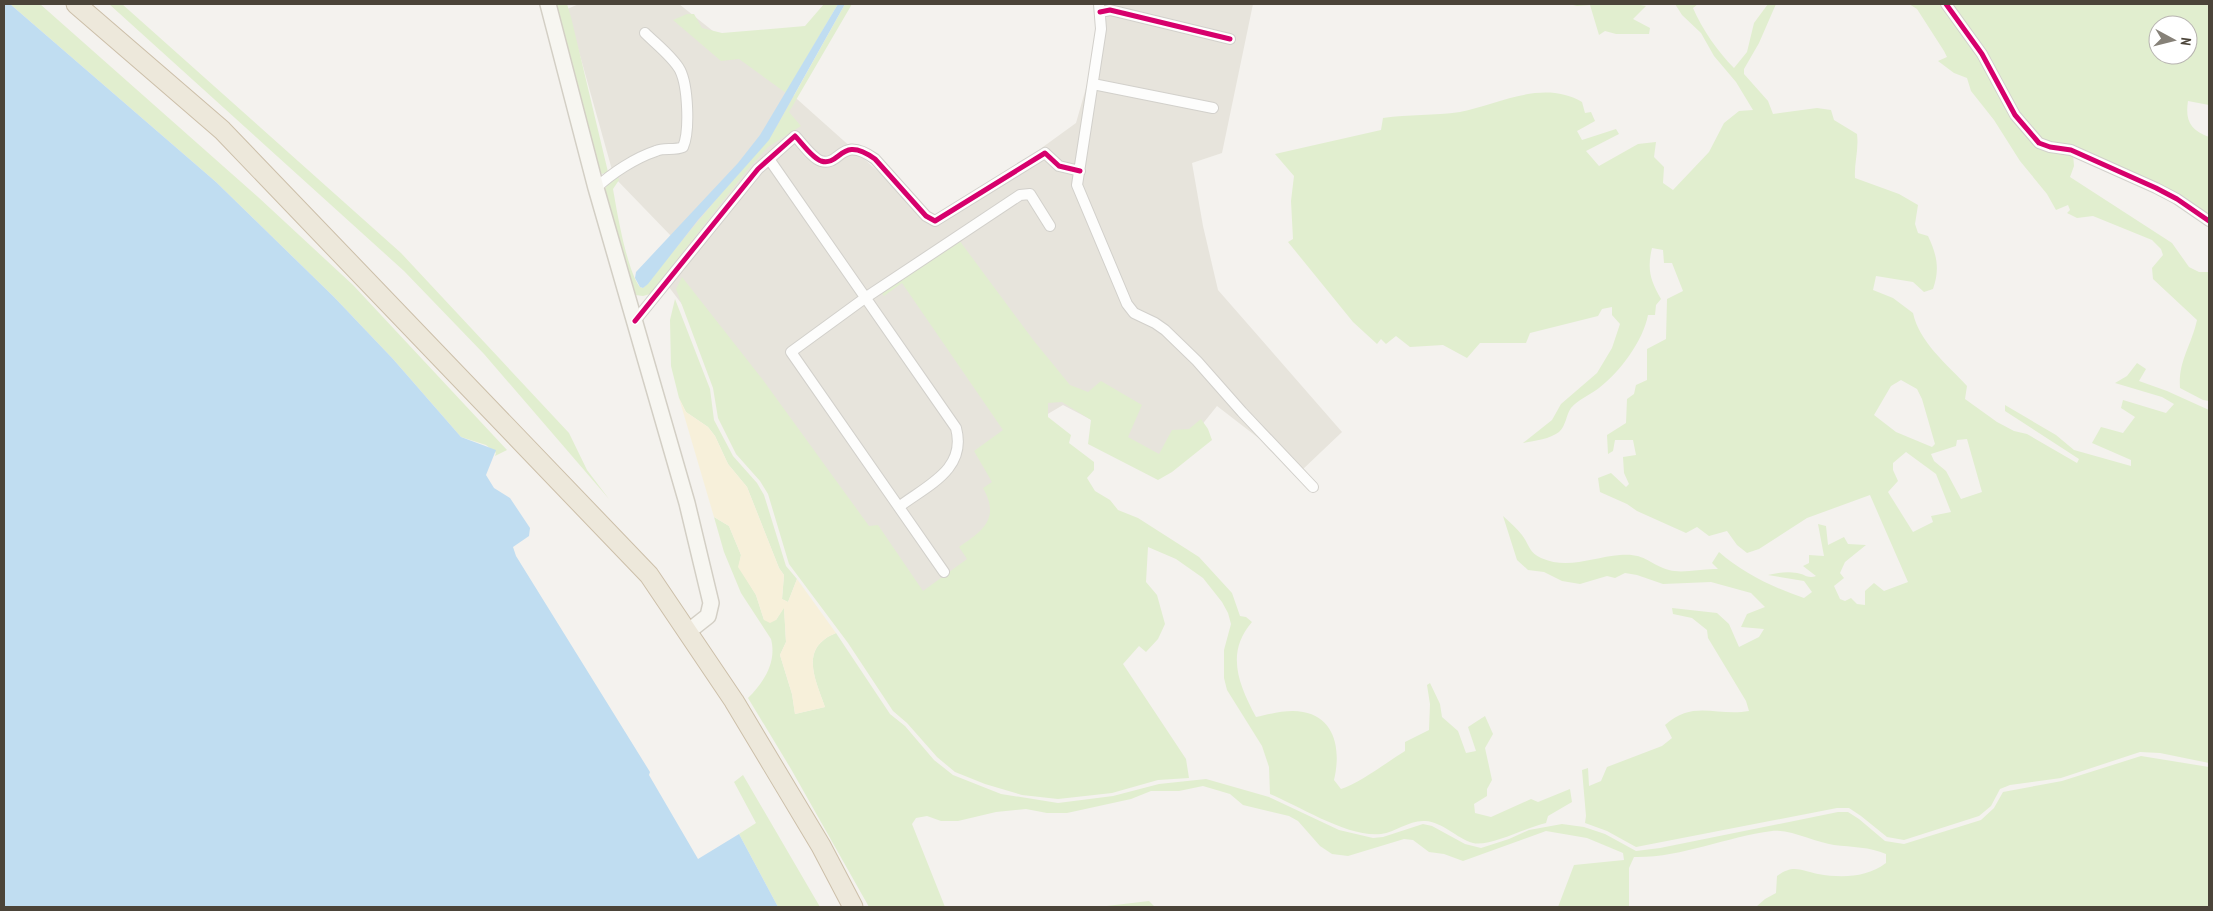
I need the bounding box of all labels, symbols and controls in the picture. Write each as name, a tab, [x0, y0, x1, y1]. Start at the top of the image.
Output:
north arrow	[2148, 15, 2198, 65]
text: N	[2177, 37, 2195, 46]

